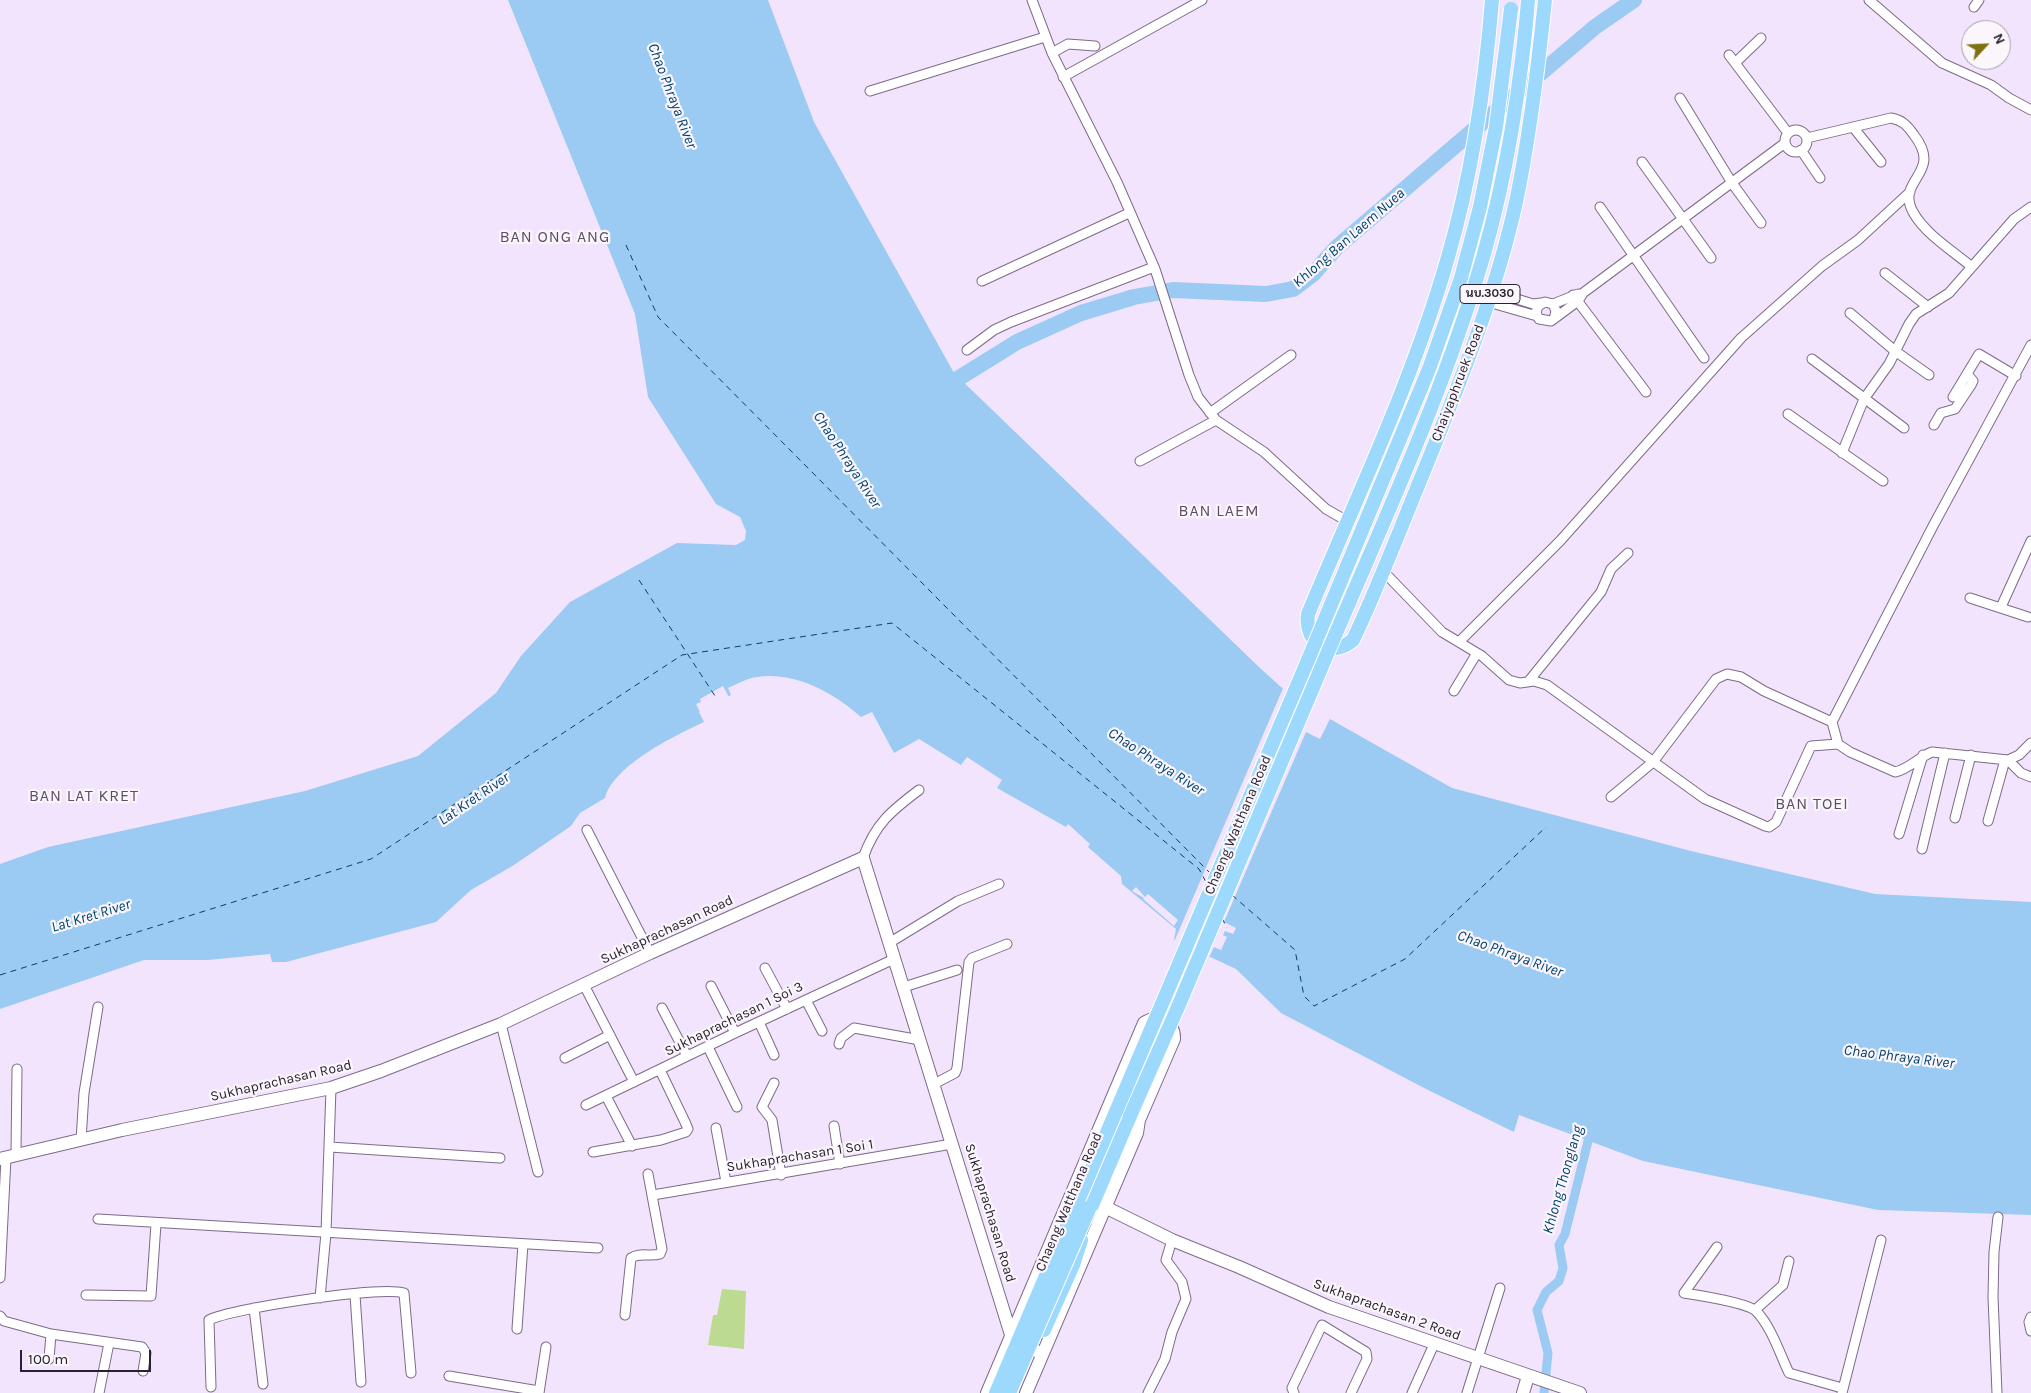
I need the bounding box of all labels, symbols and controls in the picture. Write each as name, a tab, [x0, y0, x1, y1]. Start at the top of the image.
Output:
north arrow	[1961, 20, 2011, 70]
text: N	[1989, 31, 2009, 47]
water label: Chao Phraya River	[644, 41, 700, 151]
water label: Khlong Ban Laem Nuea	[1289, 185, 1409, 291]
district label: BAN ONG ANG	[498, 227, 612, 247]
road number: นบ.3030	[1460, 284, 1520, 304]
street label: Chaiyaphruek Road	[1428, 322, 1488, 444]
water label: Chao Phraya River	[809, 408, 885, 512]
district label: BAN LAEM	[1177, 501, 1261, 521]
water label: Chao Phraya River	[1104, 724, 1208, 800]
street label: Chaeng Watthana Road	[1201, 753, 1275, 897]
water label: Lat Kret River	[435, 769, 513, 829]
district label: BAN LAT KRET	[27, 786, 141, 806]
district label: BAN TOEI	[1774, 794, 1850, 814]
street label: Sukhaprachasan Road	[598, 892, 736, 968]
water label: Lat Kret River	[49, 895, 133, 937]
water label: Chao Phraya River	[1455, 926, 1565, 982]
street label: Sukhaprachasan 1 Soi 3	[662, 978, 806, 1060]
water label: Chao Phraya River	[1843, 1041, 1955, 1073]
street label: Sukhaprachasan Road	[209, 1057, 353, 1105]
water label: Khlong Thonglang	[1539, 1124, 1587, 1236]
street label: Chaeng Watthana Road	[1032, 1130, 1106, 1274]
street label: Sukhaprachasan 1 Soi 1	[725, 1136, 875, 1176]
street label: Sukhaprachasan Road	[961, 1142, 1019, 1284]
street label: Sukhaprachasan 2 Road	[1311, 1275, 1463, 1345]
scale bar	[22, 1340, 154, 1372]
text: 100 m	[28, 1350, 68, 1368]

